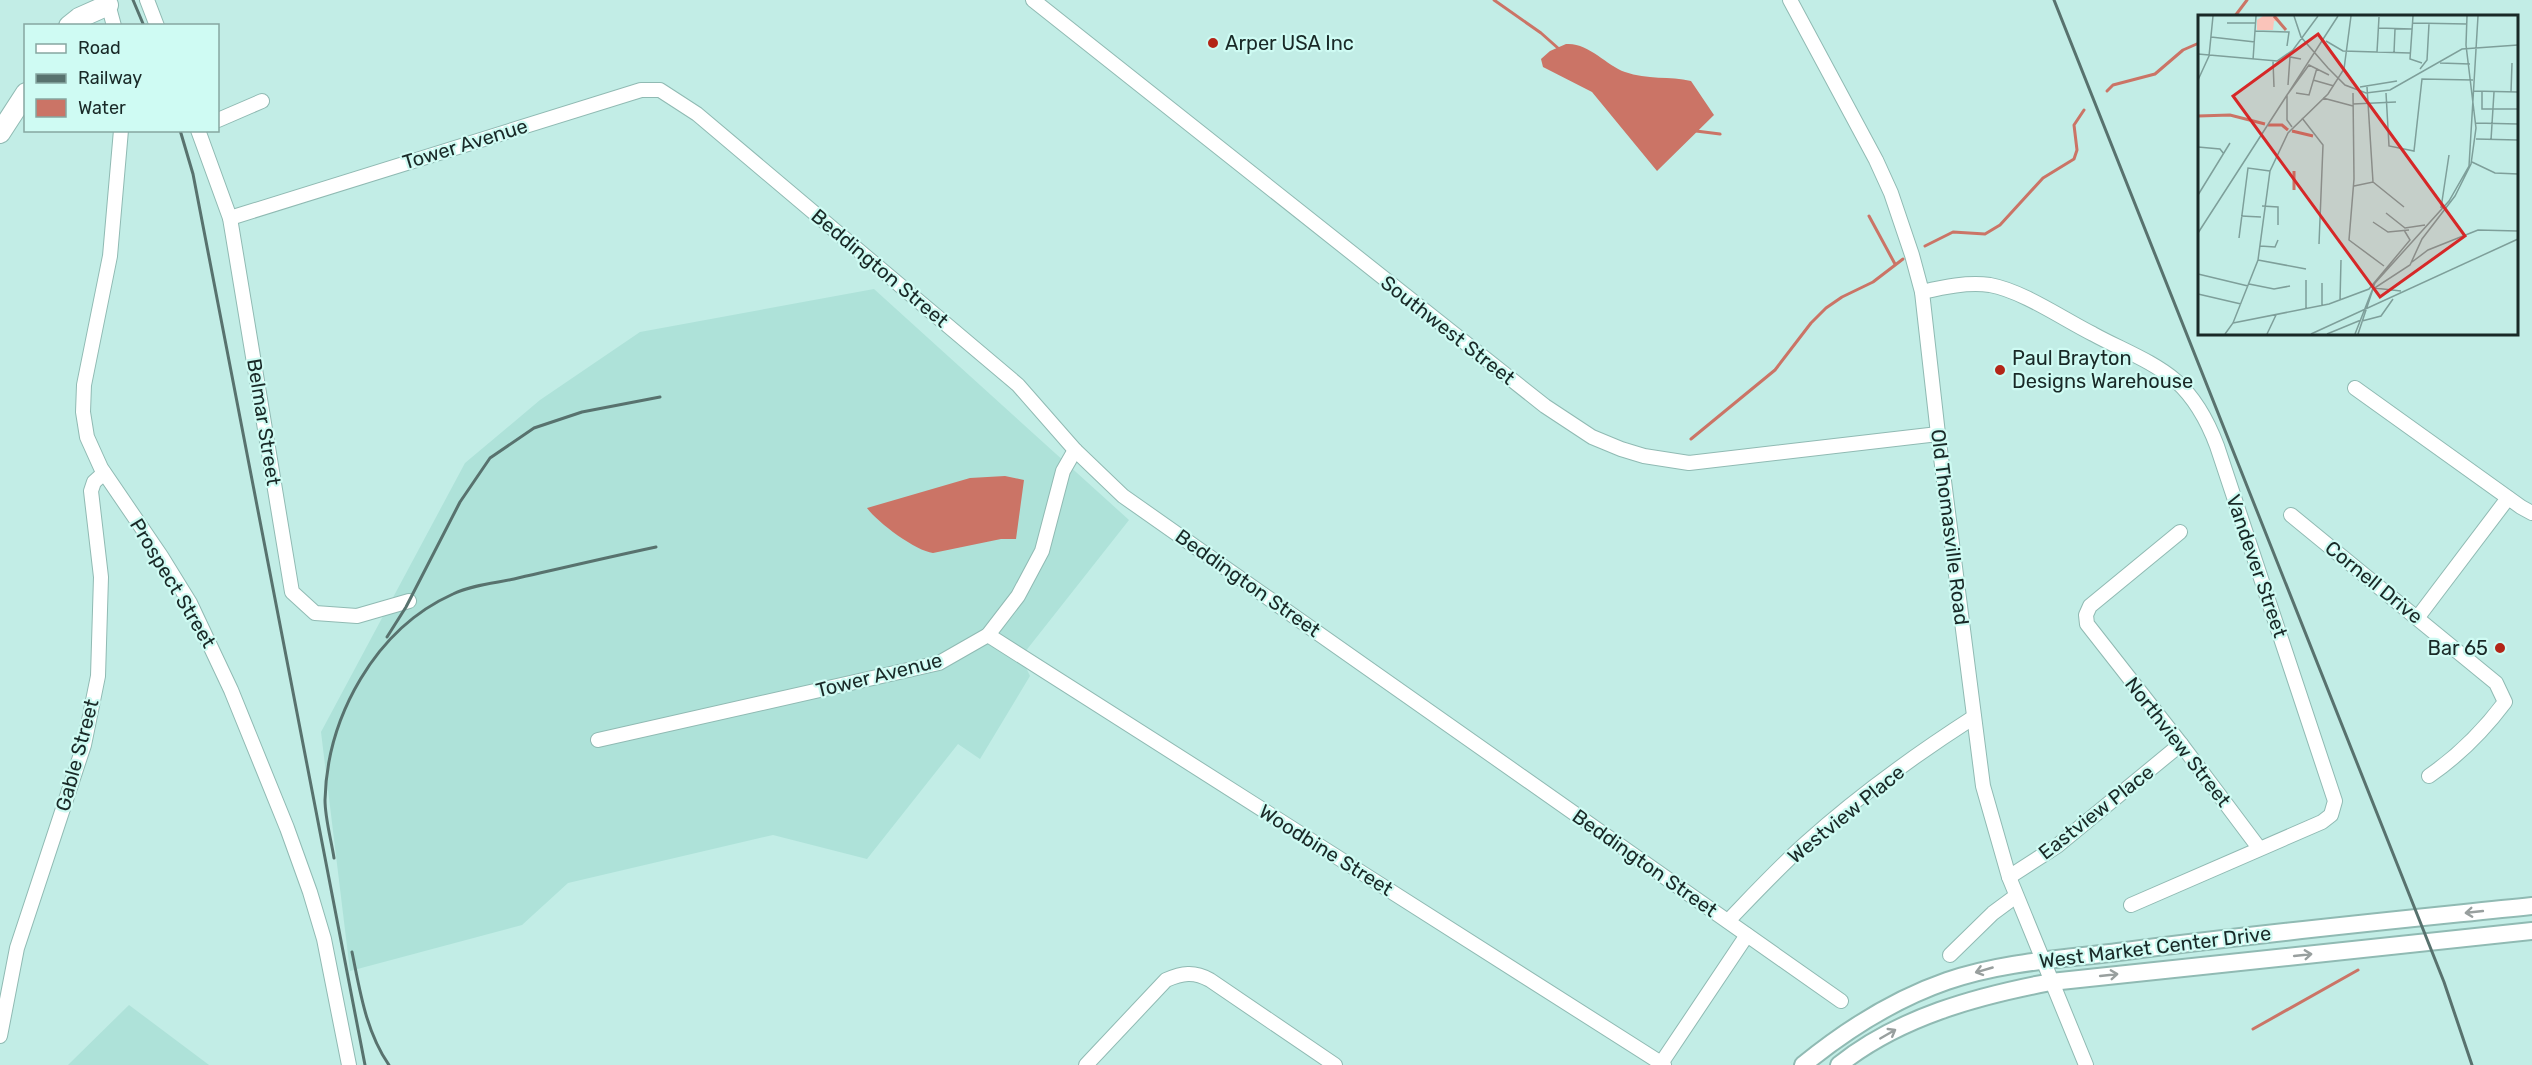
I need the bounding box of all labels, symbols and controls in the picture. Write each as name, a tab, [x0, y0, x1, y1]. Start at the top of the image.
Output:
inset map	[2198, 15, 2517, 334]
legend	[24, 24, 219, 132]
place label: Arper USA Inc	[1225, 31, 1354, 55]
marker: Arper USA Inc	[1206, 36, 1220, 50]
text: Road	[78, 37, 121, 59]
text: Railway	[78, 67, 142, 89]
text: Water	[78, 97, 126, 119]
street label: Tower Avenue	[400, 114, 530, 174]
street label: Beddington Street	[807, 204, 953, 332]
street label: Southwest Street	[1376, 270, 1520, 390]
place label: Paul Brayton Designs Warehouse	[2012, 346, 2193, 393]
street label: Belmar Street	[242, 357, 286, 487]
marker: Paul Brayton Designs Warehouse	[1993, 363, 2007, 377]
street label: Old Thomasville Road	[1926, 428, 1974, 626]
street label: Vandever Street	[2221, 491, 2293, 641]
street label: Prospect Street	[125, 514, 221, 652]
street label: Beddington Street	[1171, 524, 1325, 642]
street label: Cornell Drive	[2320, 535, 2428, 629]
place label: Bar 65	[2428, 636, 2488, 660]
marker: Bar 65	[2493, 641, 2507, 655]
street label: Tower Avenue	[813, 648, 945, 702]
street label: Northview Street	[2120, 672, 2236, 812]
street label: Gable Street	[50, 696, 104, 814]
street label: Westview Place	[1783, 760, 1909, 868]
street label: Eastview Place	[2034, 760, 2158, 864]
street label: Woodbine Street	[1255, 799, 1397, 901]
street label: Beddington Street	[1568, 804, 1722, 922]
one-way arrow	[2464, 907, 2484, 918]
street label: West Market Center Drive	[2038, 921, 2272, 973]
one-way arrow	[2292, 949, 2312, 960]
one-way arrow	[1975, 965, 1994, 976]
one-way arrow	[2099, 970, 2118, 981]
one-way arrow	[1880, 1028, 1897, 1040]

